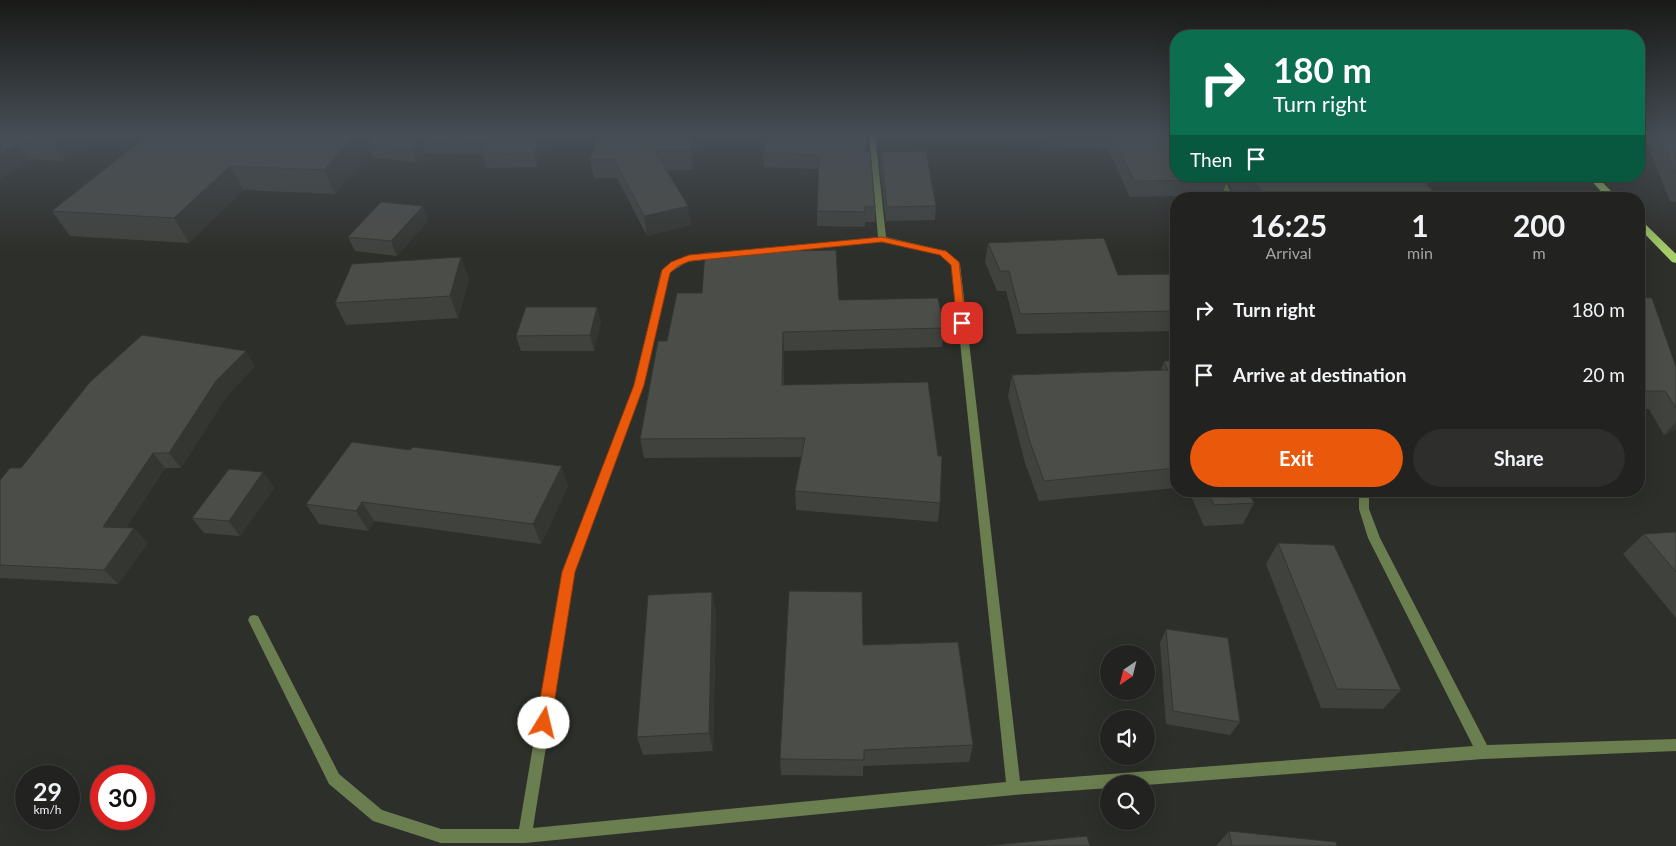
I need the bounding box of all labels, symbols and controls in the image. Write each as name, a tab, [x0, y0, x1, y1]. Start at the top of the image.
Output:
text: 180 m	[1273, 48, 1372, 90]
icon: right	[1190, 50, 1255, 115]
text: Turn right	[1273, 90, 1367, 117]
icon: arrive	[1242, 145, 1270, 173]
text: Then	[1190, 148, 1232, 171]
text: 16:25	[1250, 207, 1327, 243]
text: 1	[1411, 207, 1429, 243]
text: 200	[1513, 207, 1565, 243]
text: Arrival	[1265, 243, 1312, 262]
text: min	[1407, 243, 1433, 262]
text: m	[1532, 243, 1546, 262]
icon: right	[1190, 296, 1218, 324]
text: Turn right	[1233, 298, 1315, 321]
text: 180 m	[1571, 298, 1625, 321]
pin	[941, 302, 983, 344]
icon: arrive	[948, 309, 976, 337]
icon: arrive	[1190, 361, 1218, 389]
text: Arrive at destination	[1233, 363, 1406, 386]
text: 20 m	[1582, 363, 1625, 386]
button: Exit	[1190, 429, 1403, 487]
button: Share	[1413, 429, 1625, 487]
north arrow	[1100, 645, 1155, 700]
map controls	[1100, 645, 1155, 830]
position arrow	[517, 696, 569, 748]
button: sound	[1100, 710, 1155, 765]
speed limit sign: 30	[90, 765, 155, 830]
button: search	[1100, 775, 1155, 830]
text: 29	[33, 776, 62, 806]
text: km/h	[33, 802, 62, 817]

